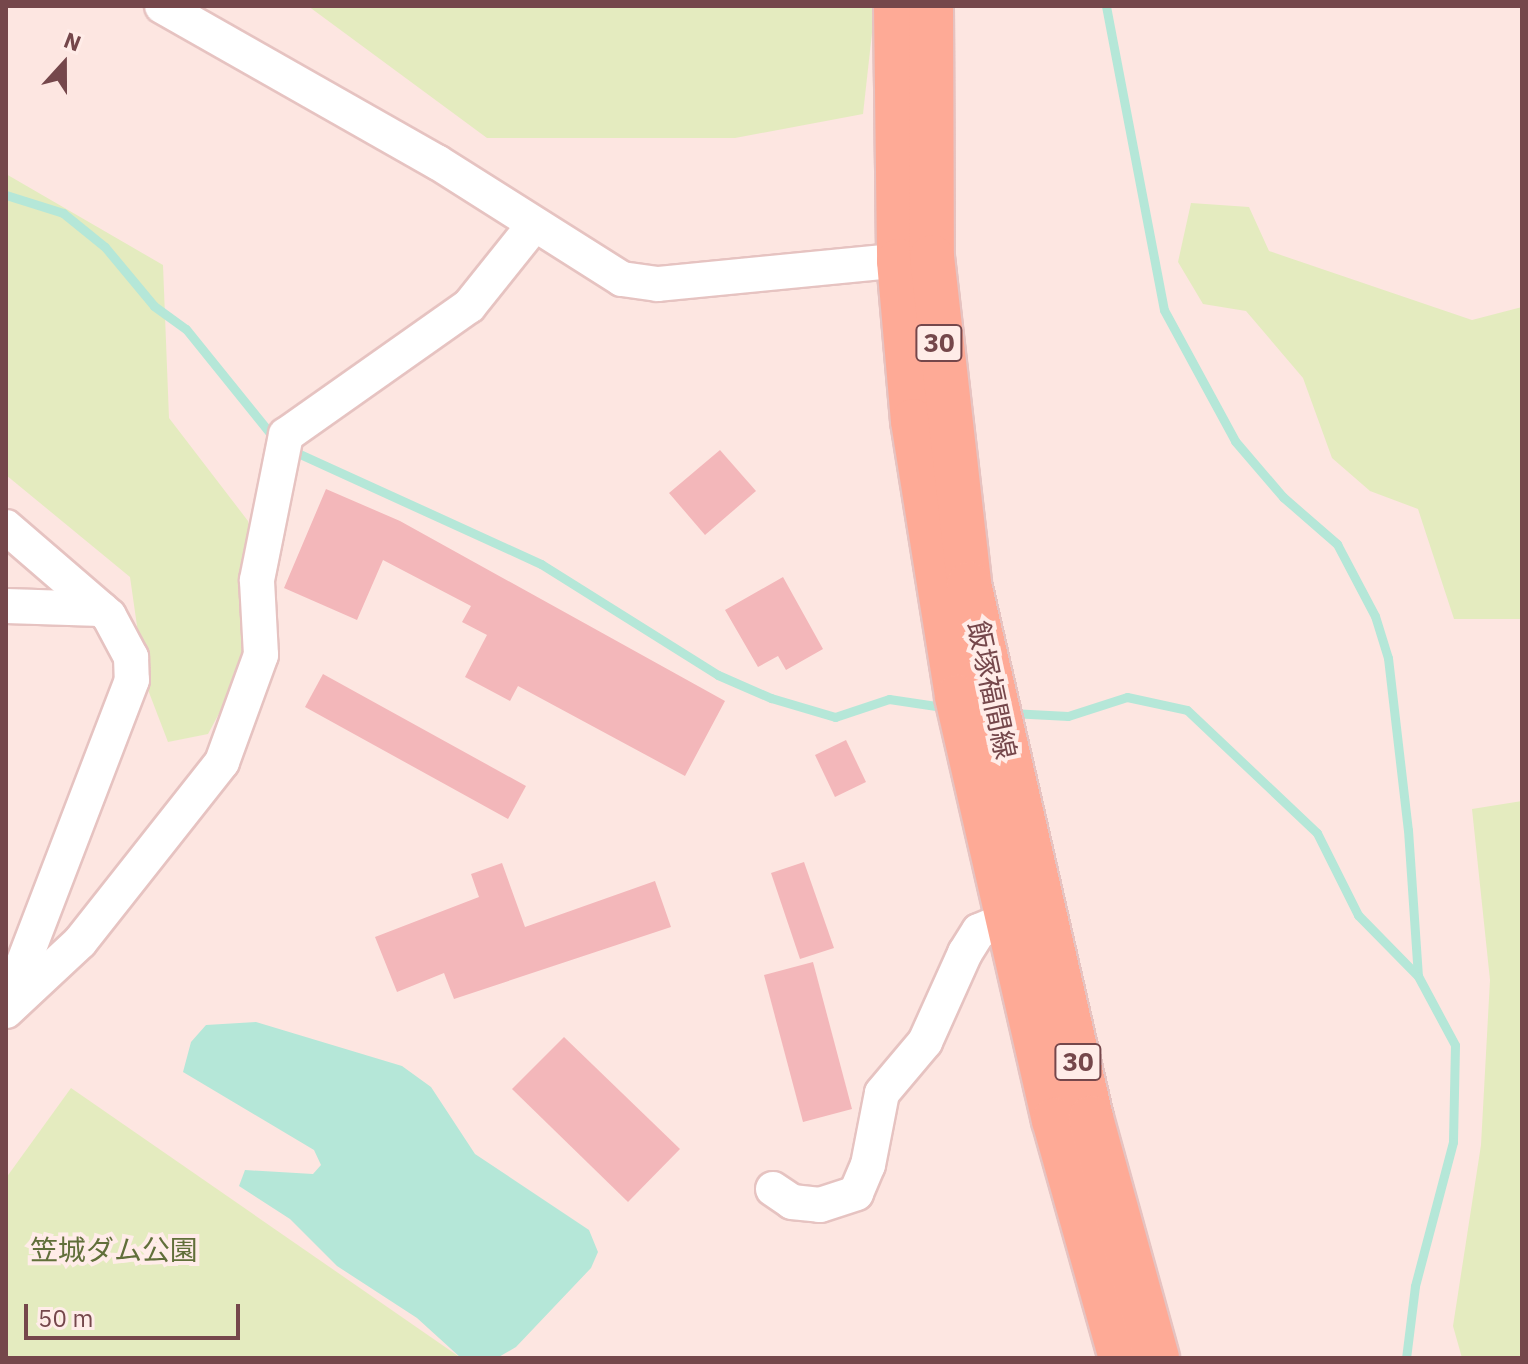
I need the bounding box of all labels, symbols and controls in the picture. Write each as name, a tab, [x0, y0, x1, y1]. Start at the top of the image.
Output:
north arrow	[24, 24, 104, 104]
text: N	[60, 25, 85, 58]
road number: 30	[915, 321, 963, 365]
street label: 飯塚福間線	[961, 618, 1023, 762]
road number: 30	[1054, 1040, 1102, 1084]
park label: 笠城ダム公園	[30, 1233, 198, 1267]
scale bar	[28, 1288, 244, 1338]
text: 50 m	[38, 1302, 93, 1334]

